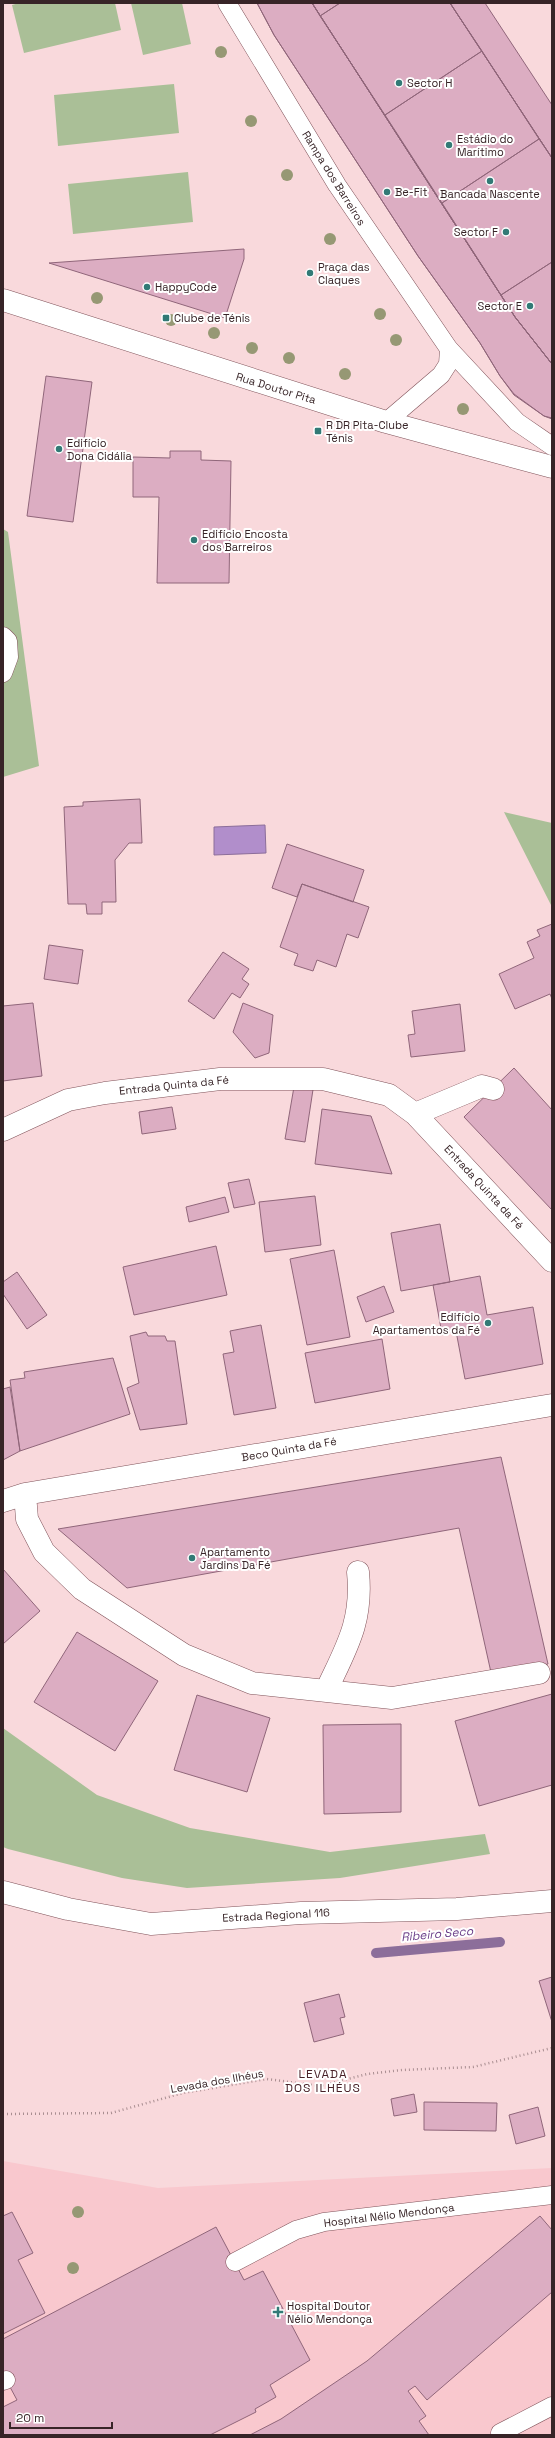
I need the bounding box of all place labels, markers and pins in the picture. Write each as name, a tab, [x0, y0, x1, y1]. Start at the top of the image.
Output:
place label: Sector H	[407, 76, 452, 90]
marker: Sector H	[394, 78, 404, 88]
place label: Estádio do Marítimo	[457, 132, 514, 159]
marker: Estádio do Marítimo	[444, 140, 454, 150]
marker: Bancada Nascente	[485, 176, 495, 186]
place label: Be-Fit	[395, 185, 427, 199]
marker: Be-Fit	[382, 187, 392, 197]
place label: Bancada Nascente	[440, 187, 540, 201]
place label: Sector F	[454, 225, 498, 239]
marker: Sector F	[501, 227, 511, 237]
place label: Praça das Claques	[318, 260, 370, 287]
marker: Praça das Claques	[305, 268, 315, 278]
place label: HappyCode	[155, 280, 217, 294]
marker: HappyCode	[142, 282, 152, 292]
place label: Sector E	[478, 299, 522, 313]
marker: Sector E	[525, 301, 535, 311]
place label: Clube de Ténis	[174, 311, 250, 325]
marker: Clube de Ténis	[161, 313, 171, 323]
place label: R DR Pita-Clube Ténis	[326, 418, 408, 445]
marker: R DR Pita-Clube Ténis	[313, 426, 323, 436]
place label: Edifício Dona Cidália	[67, 436, 133, 463]
marker: Edifício Dona Cidália	[54, 444, 64, 454]
place label: Edifício Encosta dos Barreiros	[202, 527, 288, 554]
marker: Edifício Encosta dos Barreiros	[189, 535, 199, 545]
place label: Edifício Apartamentos da Fé	[373, 1310, 480, 1337]
marker: Edifício Apartamentos da Fé	[483, 1318, 493, 1328]
place label: Apartamento Jardins Da Fé	[200, 1545, 271, 1572]
marker: Apartamento Jardins Da Fé	[187, 1553, 197, 1563]
place label: Hospital Doutor Nélio Mendonça	[287, 2299, 373, 2326]
marker: Hospital Doutor Nélio Mendonça	[272, 2306, 284, 2318]

